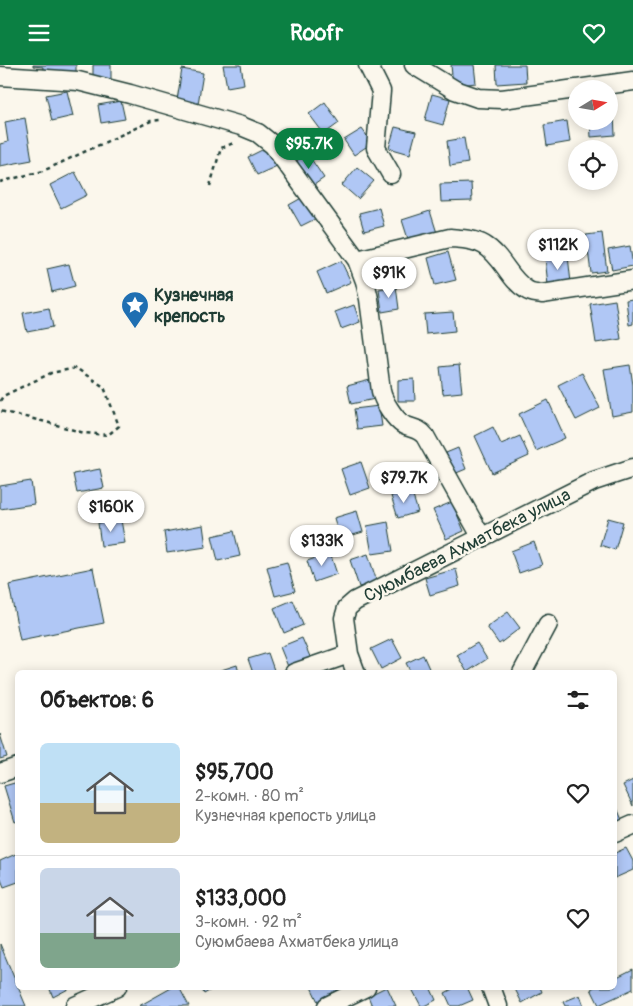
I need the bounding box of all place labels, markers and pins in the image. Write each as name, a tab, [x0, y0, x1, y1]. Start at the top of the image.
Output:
pin: $95.7K	[268, 127, 350, 170]
pin: $112K	[523, 229, 593, 271]
pin: $91K	[359, 257, 419, 299]
place label: Кузнечная крепость	[154, 284, 233, 328]
place icon: Кузнечная крепость	[120, 290, 150, 329]
pin: $79.7K	[363, 461, 445, 504]
pin: $160K	[76, 491, 146, 533]
pin: $133K	[287, 525, 357, 567]

